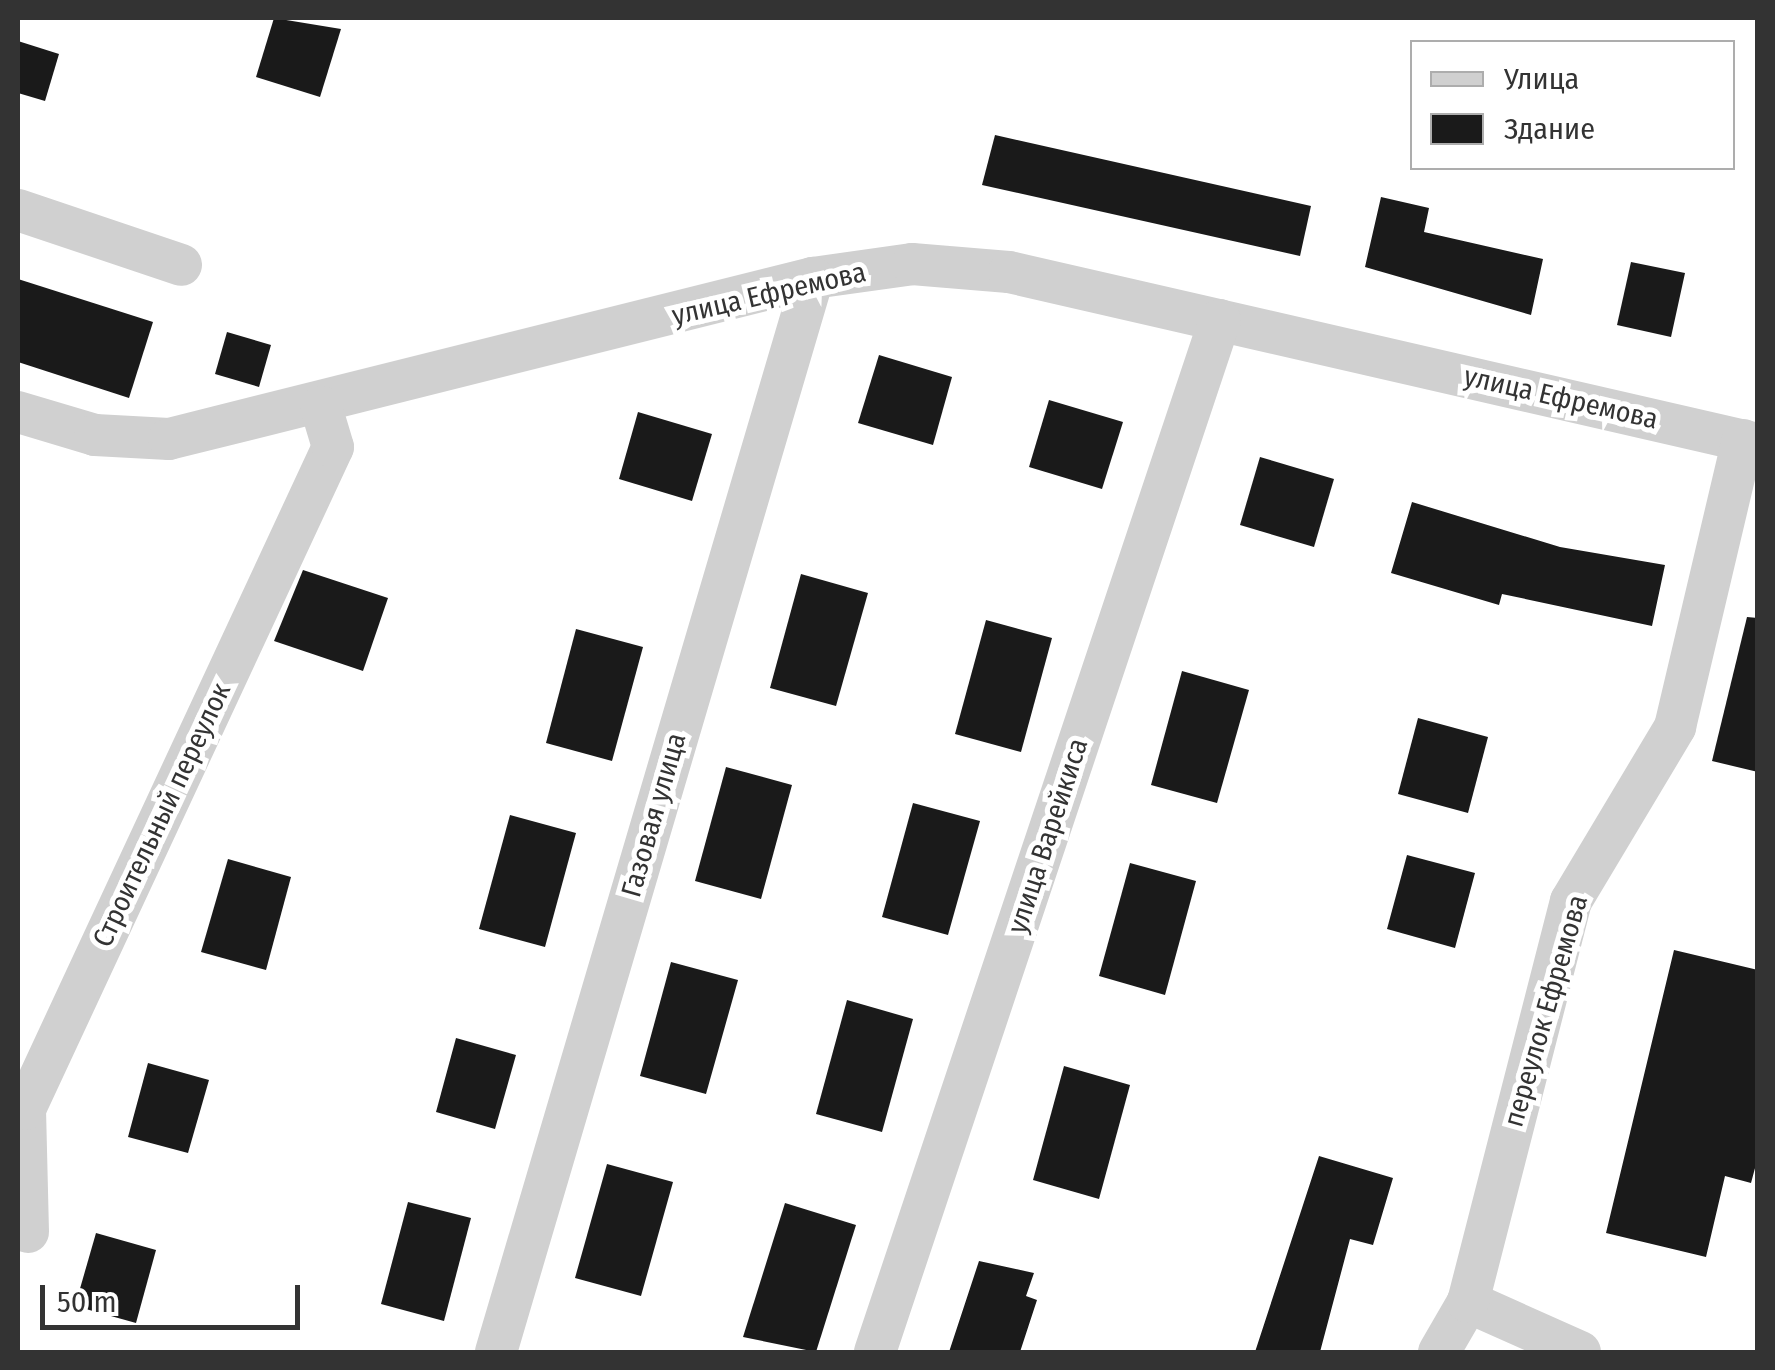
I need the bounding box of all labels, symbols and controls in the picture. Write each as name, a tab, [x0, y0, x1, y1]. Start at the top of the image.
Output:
legend	[1410, 40, 1735, 170]
text: Улица	[1504, 61, 1579, 97]
text: Здание	[1504, 111, 1595, 147]
street label: улица Ефремова	[669, 255, 869, 333]
street label: улица Ефремова	[1461, 359, 1661, 437]
street label: Строительный переулок	[86, 678, 238, 952]
street label: Газовая улица	[615, 729, 693, 901]
street label: улица Варейкиса	[1001, 734, 1095, 938]
street label: переулок Ефремова	[1497, 891, 1595, 1131]
scale bar	[45, 1265, 305, 1327]
text: 50 m	[57, 1284, 117, 1320]

